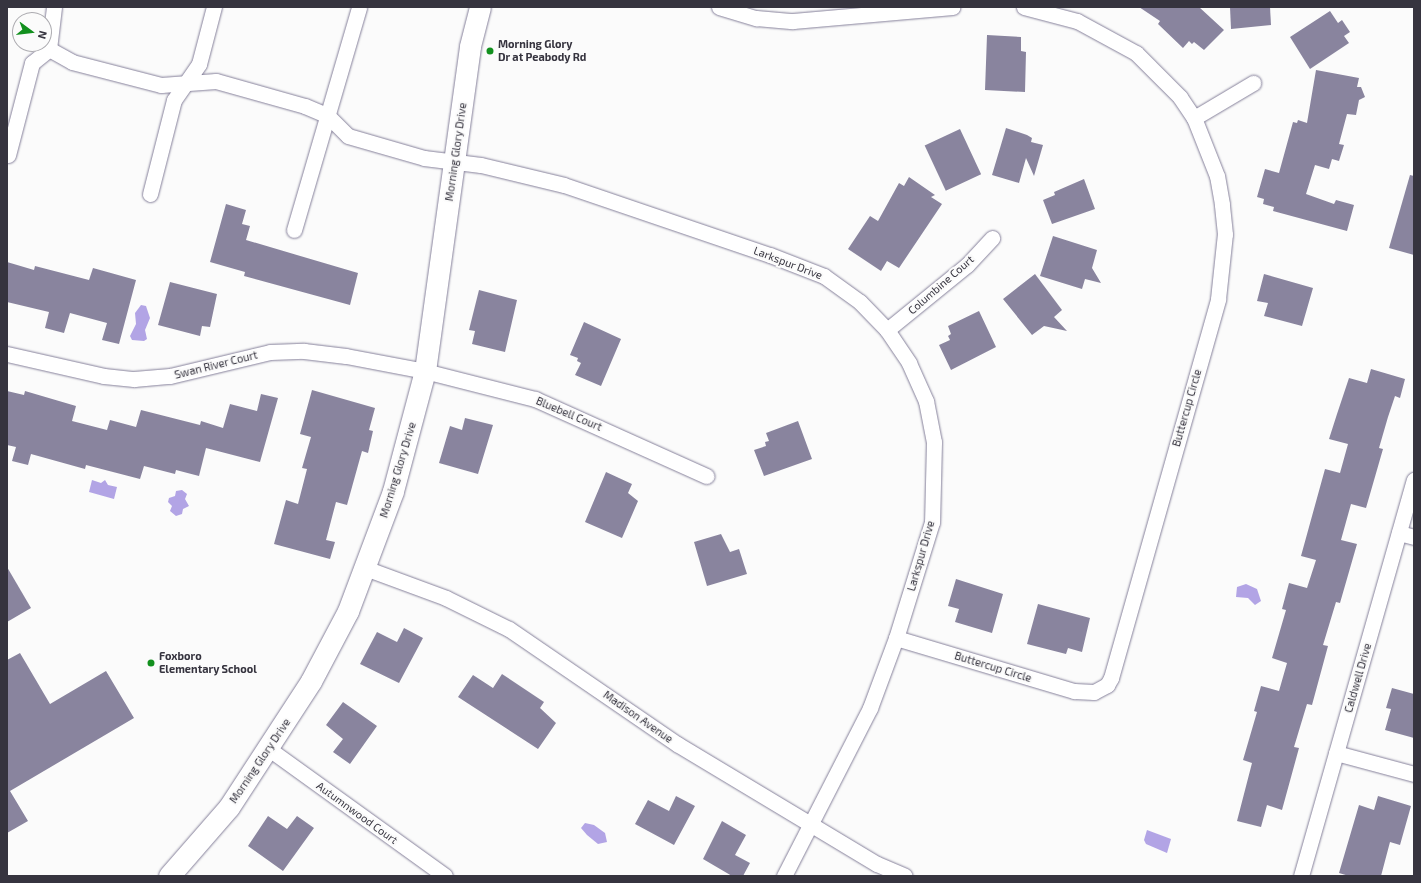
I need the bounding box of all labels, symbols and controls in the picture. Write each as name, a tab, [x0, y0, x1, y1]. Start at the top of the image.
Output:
north arrow	[12, 12, 52, 52]
text: N	[36, 29, 50, 40]
place label: Morning Glory Dr at Peabody Rd	[498, 38, 587, 64]
marker: Morning Glory Dr at Peabody Rd	[485, 46, 495, 56]
street label: Morning Glory Drive	[443, 102, 469, 202]
street label: Larkspur Drive	[752, 244, 824, 282]
street label: Columbine Court	[905, 253, 977, 317]
street label: Swan River Court	[173, 348, 259, 382]
street label: Buttercup Circle	[1170, 368, 1204, 448]
street label: Bluebell Court	[534, 394, 604, 434]
street label: Morning Glory Drive	[377, 420, 419, 520]
street label: Larkspur Drive	[905, 519, 937, 593]
street label: Caldwell Drive	[1342, 642, 1374, 714]
street label: Buttercup Circle	[953, 649, 1033, 685]
place label: Foxboro Elementary School	[159, 650, 257, 676]
marker: Foxboro Elementary School	[146, 658, 156, 668]
street label: Madison Avenue	[601, 688, 675, 746]
street label: Morning Glory Drive	[227, 716, 293, 806]
street label: Autumnwood Court	[314, 779, 400, 847]

